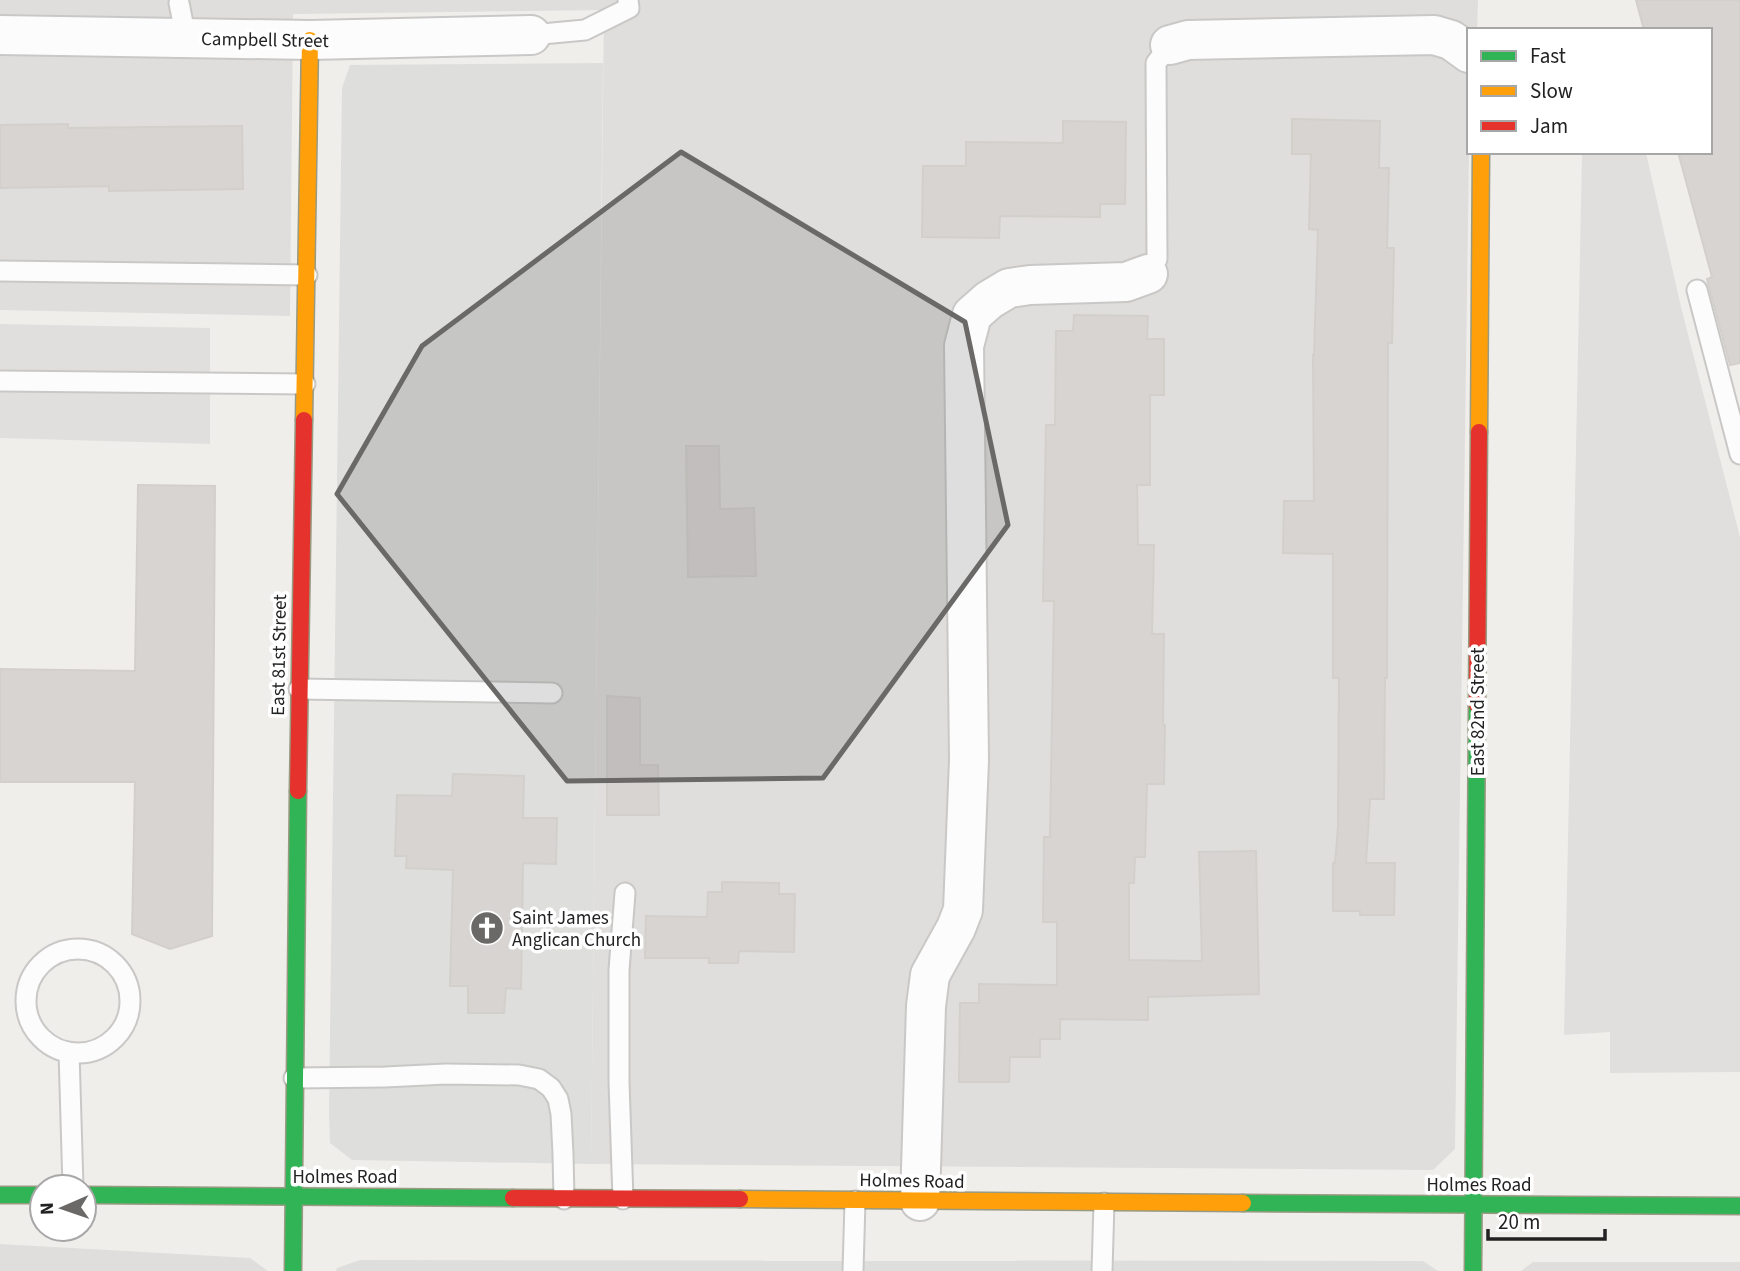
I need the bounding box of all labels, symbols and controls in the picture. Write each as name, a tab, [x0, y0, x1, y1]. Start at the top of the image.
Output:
street label: Campbell Street	[201, 26, 330, 55]
legend	[1467, 28, 1712, 154]
text: Fast	[1530, 41, 1566, 71]
text: Slow	[1530, 76, 1573, 106]
text: Jam	[1530, 111, 1568, 141]
street label: East 81st Street	[265, 593, 294, 716]
street label: East 82nd Street	[1465, 647, 1492, 776]
place label: Saint James Anglican Church	[512, 905, 641, 954]
church icon: Saint James Anglican Church	[468, 909, 506, 947]
street label: Holmes Road	[292, 1164, 398, 1191]
street label: Holmes Road	[859, 1167, 965, 1196]
street label: Holmes Road	[1426, 1172, 1532, 1199]
north arrow	[28, 1173, 98, 1243]
scale bar	[1488, 1198, 1605, 1242]
text: N	[34, 1202, 61, 1215]
text: 20 m	[1498, 1207, 1540, 1237]

